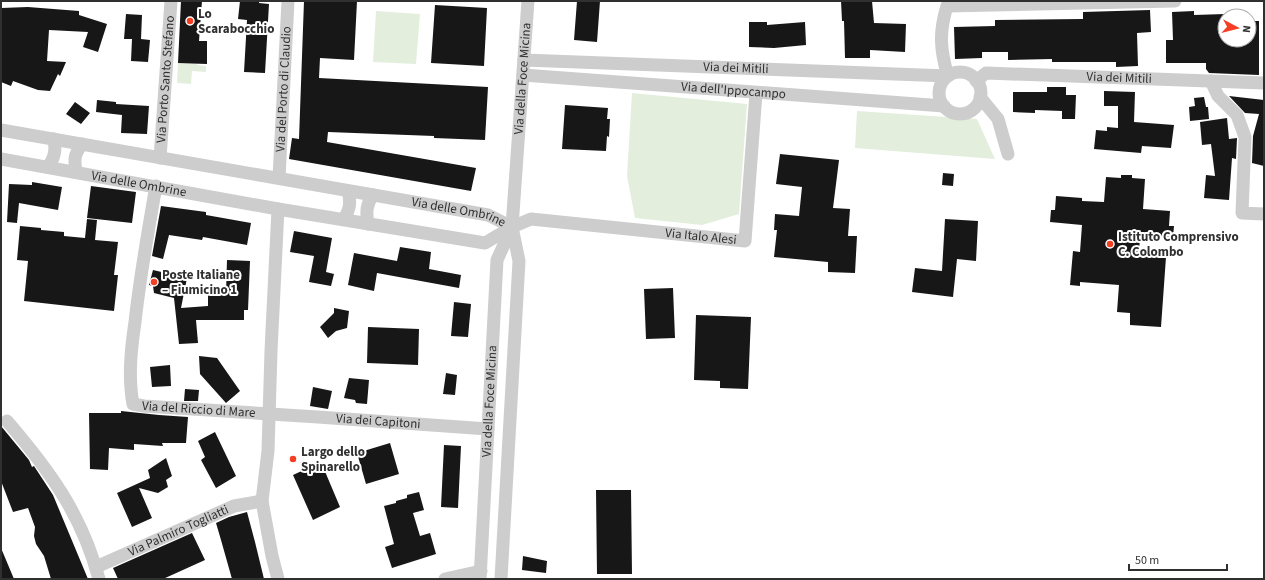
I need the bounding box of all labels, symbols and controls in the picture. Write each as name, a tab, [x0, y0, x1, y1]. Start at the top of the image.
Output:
place label: Lo Scarabocchio	[198, 5, 274, 38]
north arrow	[1217, 8, 1257, 48]
street label: Via Porto Santo Stefano	[152, 15, 179, 143]
marker: Lo Scarabocchio	[185, 16, 195, 26]
street label: Via della Foce Micina	[510, 22, 535, 135]
text: N	[1239, 25, 1254, 34]
street label: Via del Porto di Claudio	[271, 26, 296, 153]
street label: Via dei Mitili	[703, 58, 769, 78]
street label: Via dei Mitili	[1086, 68, 1152, 88]
street label: Via dell'Ippocampo	[680, 78, 786, 103]
street label: Via delle Ombrine	[90, 166, 188, 201]
street label: Via delle Ombrine	[410, 193, 509, 231]
street label: Via Italo Alesi	[664, 224, 737, 249]
place label: Istituto Comprensivo C. Colombo	[1118, 228, 1239, 261]
marker: Istituto Comprensivo C. Colombo	[1105, 239, 1115, 249]
place label: Poste Italiane – Fiumicino 1	[162, 266, 240, 299]
marker: Poste Italiane – Fiumicino 1	[149, 277, 159, 287]
street label: Via della Foce Micina	[478, 345, 501, 458]
street label: Via del Riccio di Mare	[141, 397, 256, 422]
street label: Via dei Capitoni	[335, 409, 421, 433]
place label: Largo dello Spinarello	[301, 443, 365, 476]
marker: Largo dello Spinarello	[288, 454, 298, 464]
street label: Via Palmiro Togliatti	[125, 501, 231, 561]
scale bar	[1129, 546, 1227, 572]
text: 50 m	[1135, 552, 1159, 569]

